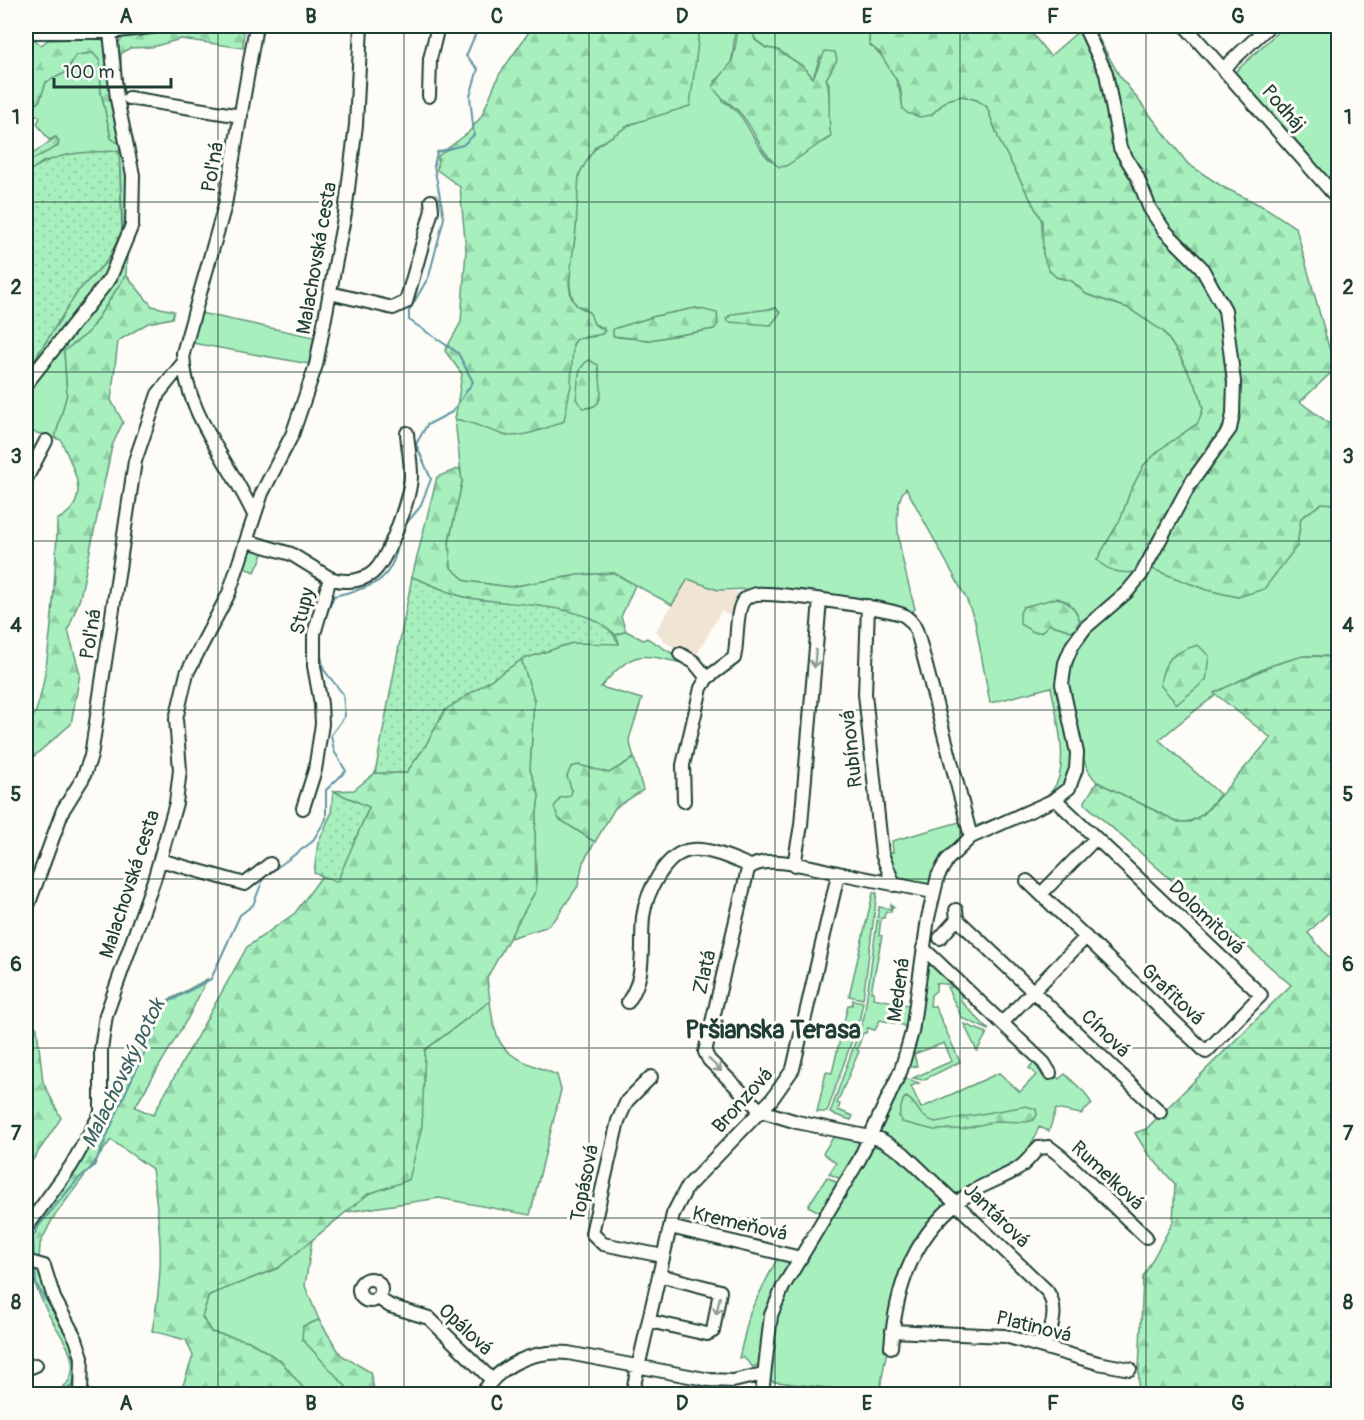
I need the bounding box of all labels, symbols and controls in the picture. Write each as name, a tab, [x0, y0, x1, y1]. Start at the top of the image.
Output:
text: A	[120, 4, 133, 29]
text: B	[305, 4, 317, 29]
text: C	[491, 4, 503, 29]
text: D	[676, 4, 689, 29]
text: E	[862, 4, 873, 29]
text: F	[1047, 4, 1059, 29]
text: G	[1231, 4, 1245, 29]
scale bar	[54, 51, 171, 89]
text: 100 m	[63, 61, 115, 84]
street label: Podháj	[1256, 79, 1311, 137]
text: 1	[12, 105, 20, 130]
text: 1	[1344, 105, 1352, 130]
street label: Poľná	[196, 140, 229, 194]
street label: Malachovská cesta	[291, 180, 342, 336]
text: 2	[10, 275, 22, 300]
text: 2	[1342, 275, 1354, 300]
text: 3	[10, 444, 22, 469]
text: 3	[1342, 444, 1354, 469]
street label: Stupy	[285, 584, 321, 637]
street label: Poľná	[74, 607, 107, 661]
text: 4	[10, 613, 22, 638]
text: 4	[1342, 613, 1354, 638]
one-way arrow	[810, 648, 821, 668]
street label: Rubínová	[835, 709, 868, 789]
text: 5	[11, 782, 22, 807]
text: 5	[1343, 782, 1354, 807]
street label: Malachovská cesta	[94, 807, 165, 961]
street label: Dolomitová	[1163, 875, 1250, 960]
street label: Zlatá	[687, 948, 722, 997]
text: 6	[10, 952, 22, 977]
text: 6	[1342, 952, 1354, 977]
street label: Medená	[882, 956, 915, 1024]
street label: Grafitová	[1136, 958, 1210, 1031]
water label: Malachovský potok	[76, 992, 172, 1152]
street label: Cínová	[1076, 1004, 1135, 1063]
district label: Pršianska Terasa	[685, 1014, 861, 1046]
one-way arrow	[708, 1057, 723, 1072]
street label: Bronzová	[707, 1062, 778, 1138]
text: 7	[11, 1121, 22, 1146]
text: 7	[1343, 1121, 1354, 1146]
street label: Rumelková	[1066, 1135, 1149, 1215]
street label: Topásová	[565, 1142, 604, 1224]
street label: Jantárová	[958, 1178, 1035, 1253]
street label: Kremeňová	[690, 1200, 790, 1247]
text: 8	[11, 1290, 21, 1315]
text: 8	[1343, 1290, 1353, 1315]
one-way arrow	[712, 1296, 723, 1315]
street label: Opálová	[433, 1298, 498, 1361]
street label: Platinová	[994, 1305, 1074, 1348]
text: A	[120, 1391, 133, 1416]
text: B	[305, 1391, 317, 1416]
text: C	[491, 1391, 503, 1416]
text: D	[676, 1391, 689, 1416]
text: E	[862, 1391, 873, 1416]
text: F	[1047, 1391, 1059, 1416]
text: G	[1231, 1391, 1245, 1416]

